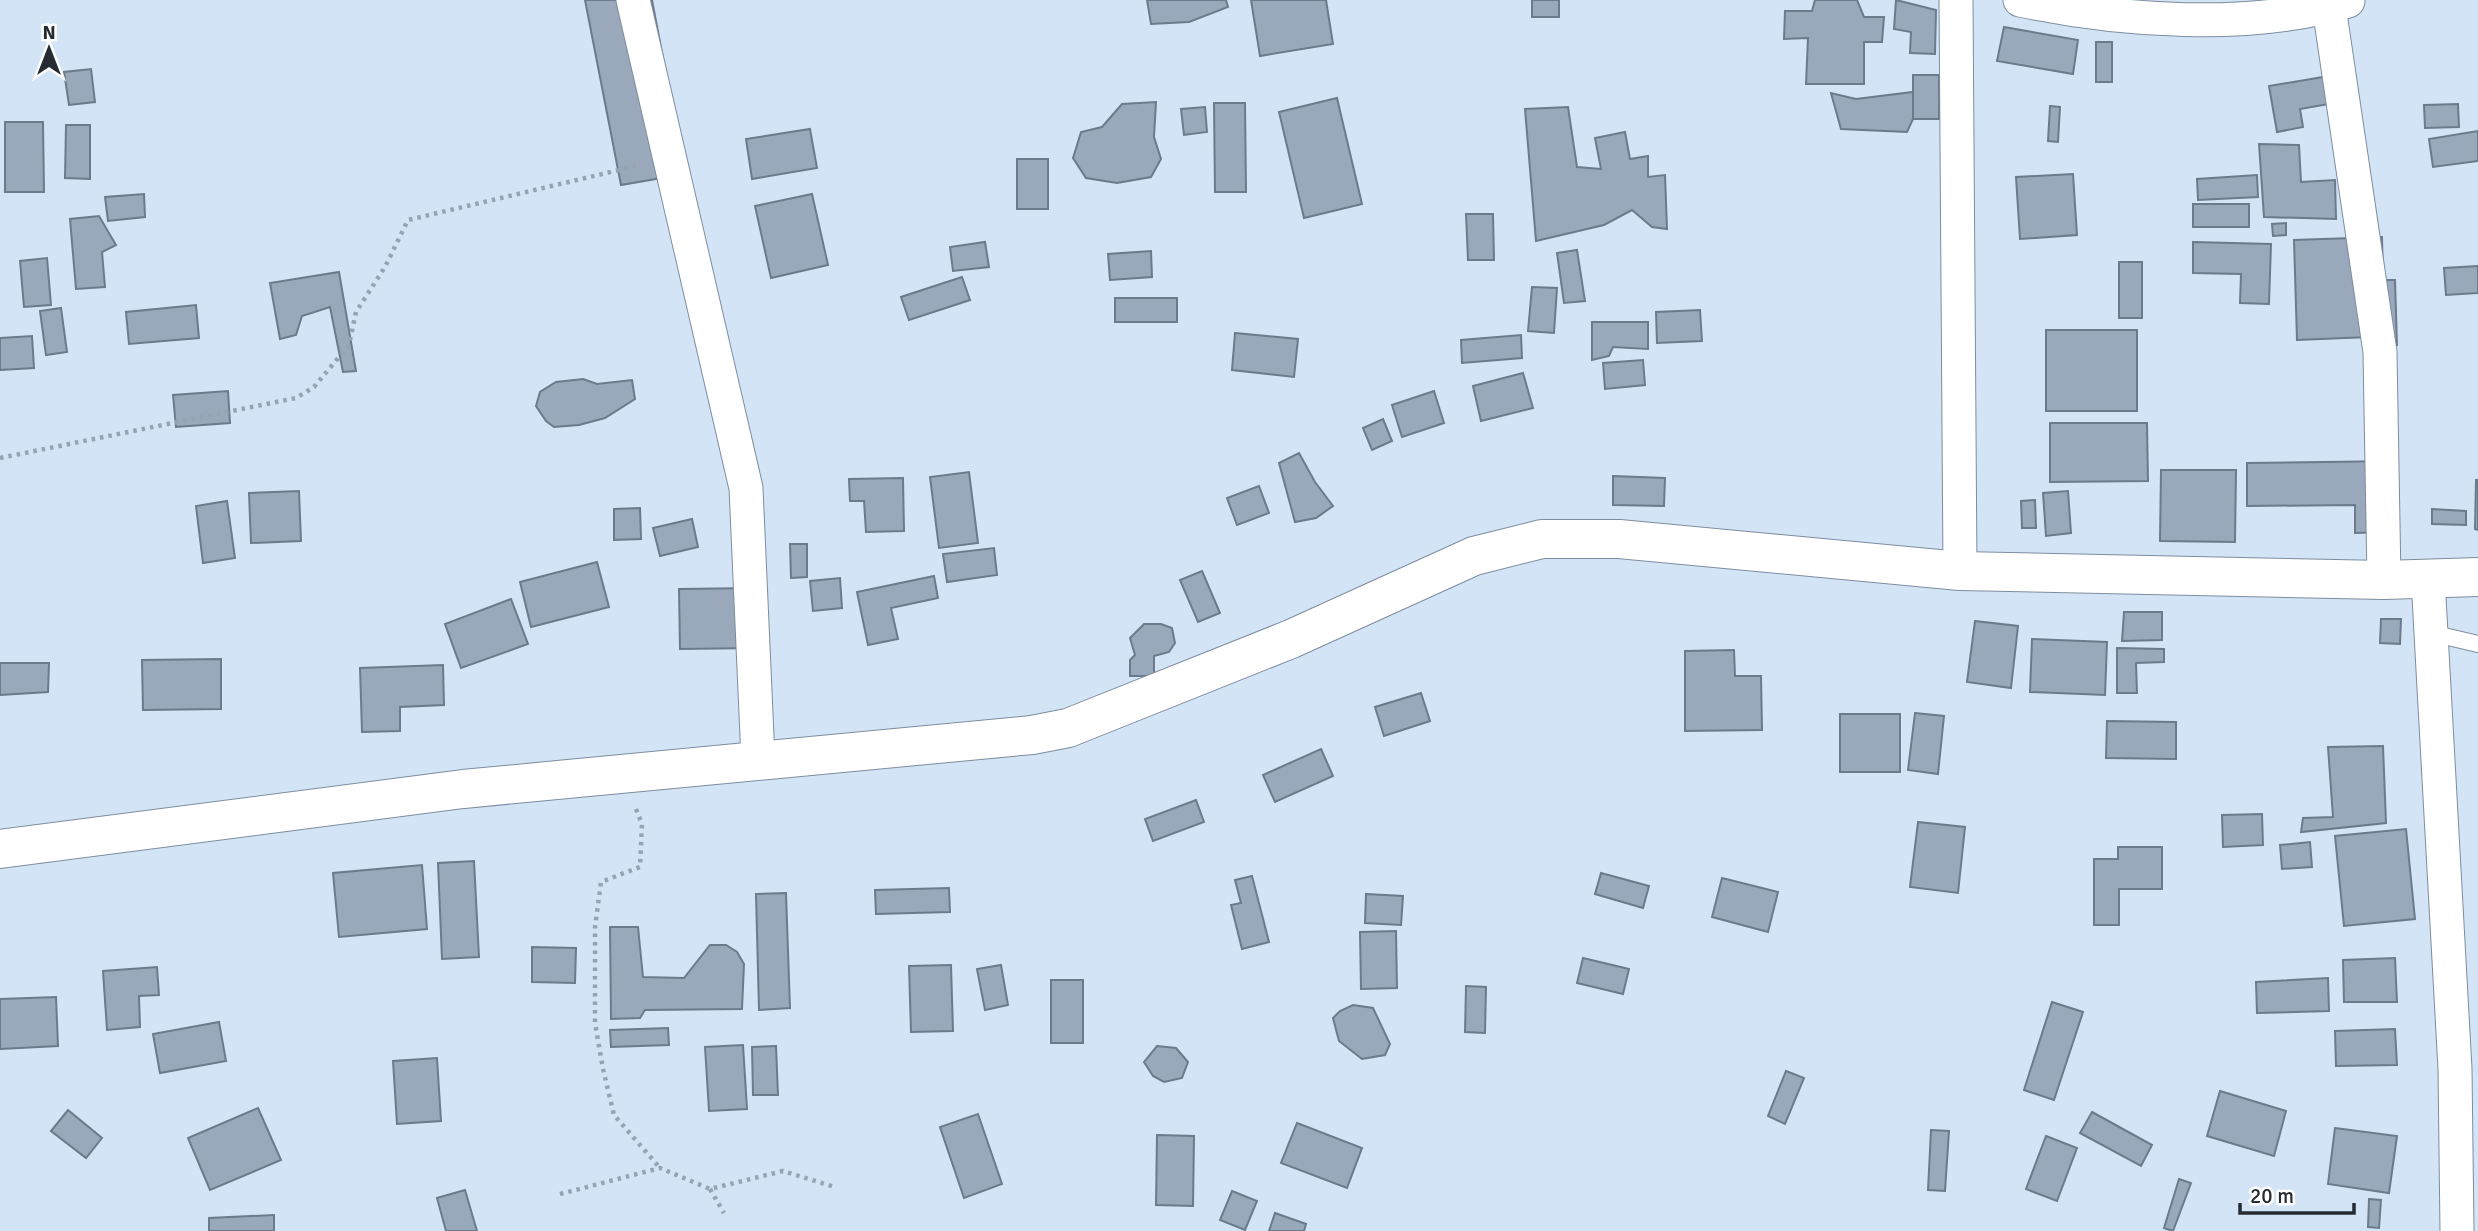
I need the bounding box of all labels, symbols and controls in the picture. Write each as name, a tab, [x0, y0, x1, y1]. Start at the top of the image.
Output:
north arrow	[14, 14, 84, 84]
text: N	[42, 21, 56, 45]
scale bar	[2240, 1172, 2354, 1216]
text: 20 m	[2250, 1183, 2294, 1209]

